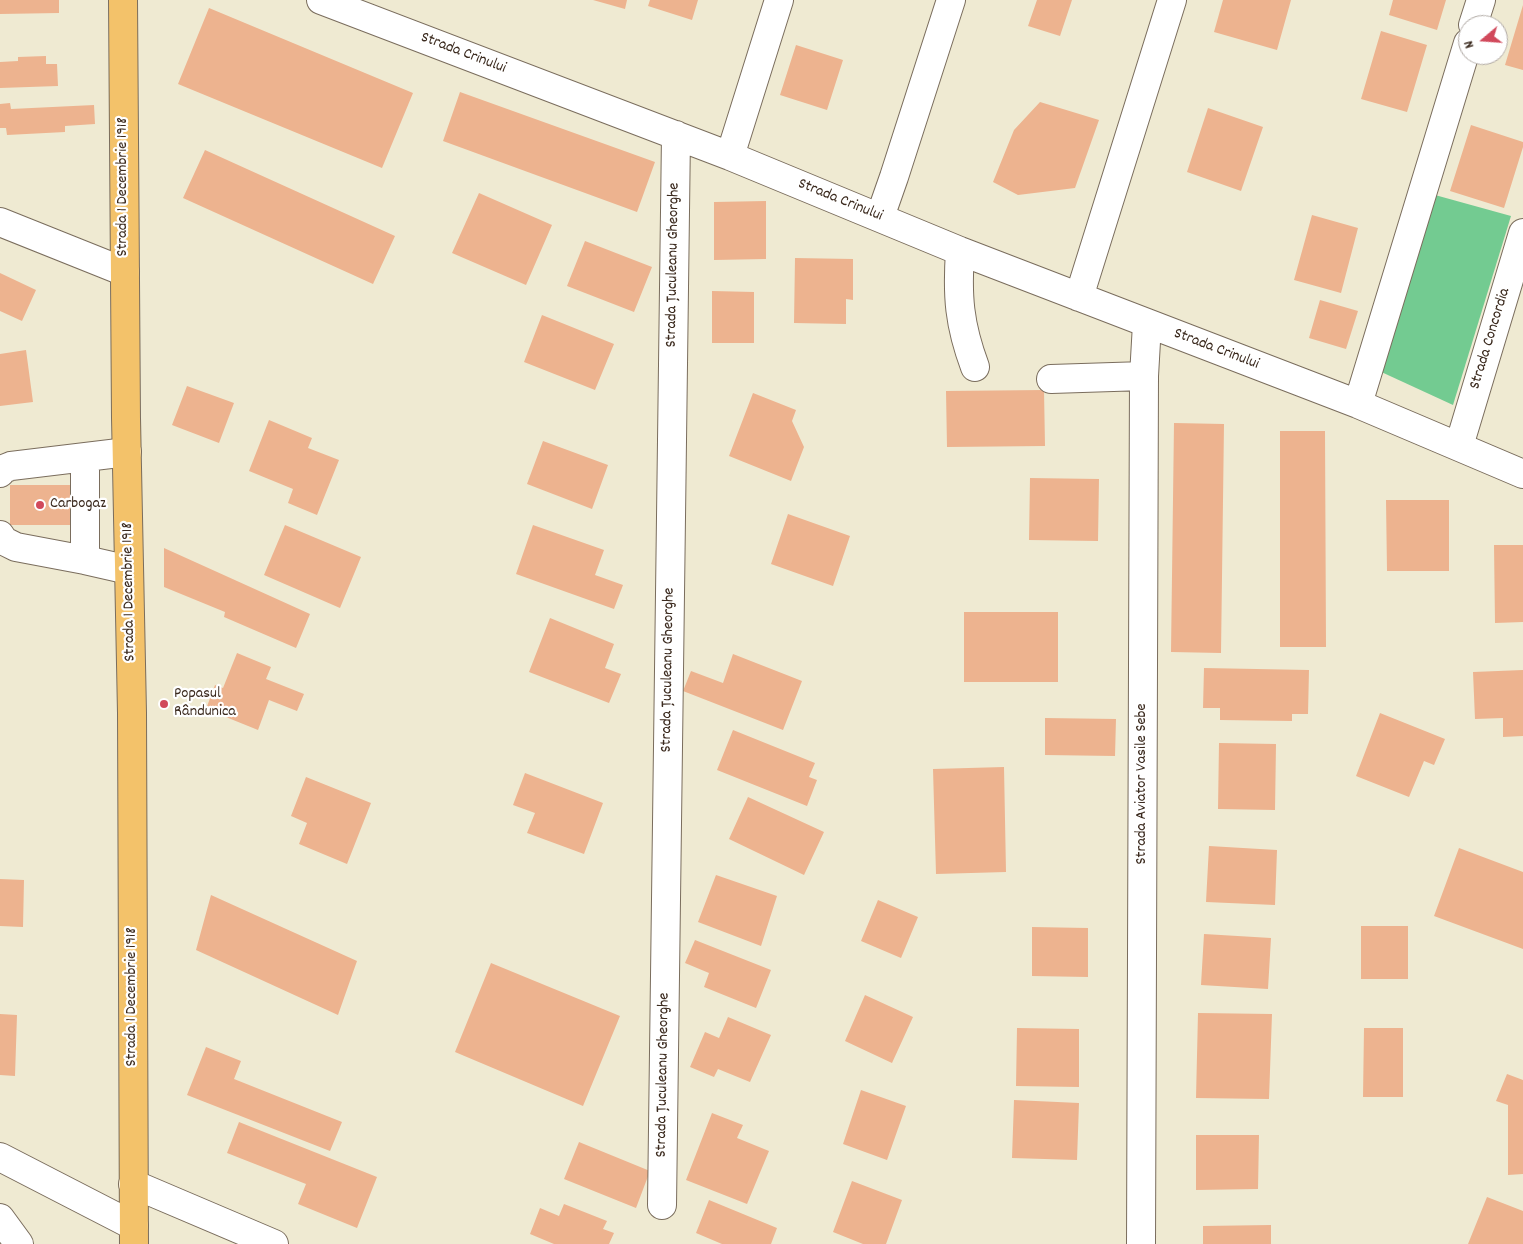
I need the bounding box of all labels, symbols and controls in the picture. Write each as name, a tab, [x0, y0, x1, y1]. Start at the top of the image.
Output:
north arrow	[1458, 15, 1508, 65]
street label: Strada Crinului	[418, 29, 508, 79]
text: N	[1459, 38, 1480, 51]
street label: Strada 1 Decembrie 1918	[114, 117, 134, 257]
street label: Strada Crinului	[795, 175, 885, 227]
street label: Strada Țuculeanu Gheorghe	[663, 182, 685, 348]
street label: Strada Concordia	[1466, 286, 1516, 392]
street label: Strada Crinului	[1171, 325, 1261, 375]
place label: Carbogaz	[50, 495, 106, 515]
marker: Carbogaz	[34, 499, 46, 511]
street label: Strada 1 Decembrie 1918	[119, 522, 141, 662]
street label: Strada Țuculeanu Gheorghe	[658, 587, 680, 753]
place label: Popasul Rândunica	[174, 685, 236, 723]
marker: Popasul Rândunica	[158, 698, 170, 710]
street label: Strada Aviator Vasile Sebe	[1133, 704, 1153, 864]
street label: Strada 1 Decembrie 1918	[123, 927, 143, 1067]
street label: Strada Țuculeanu Gheorghe	[653, 992, 675, 1158]

